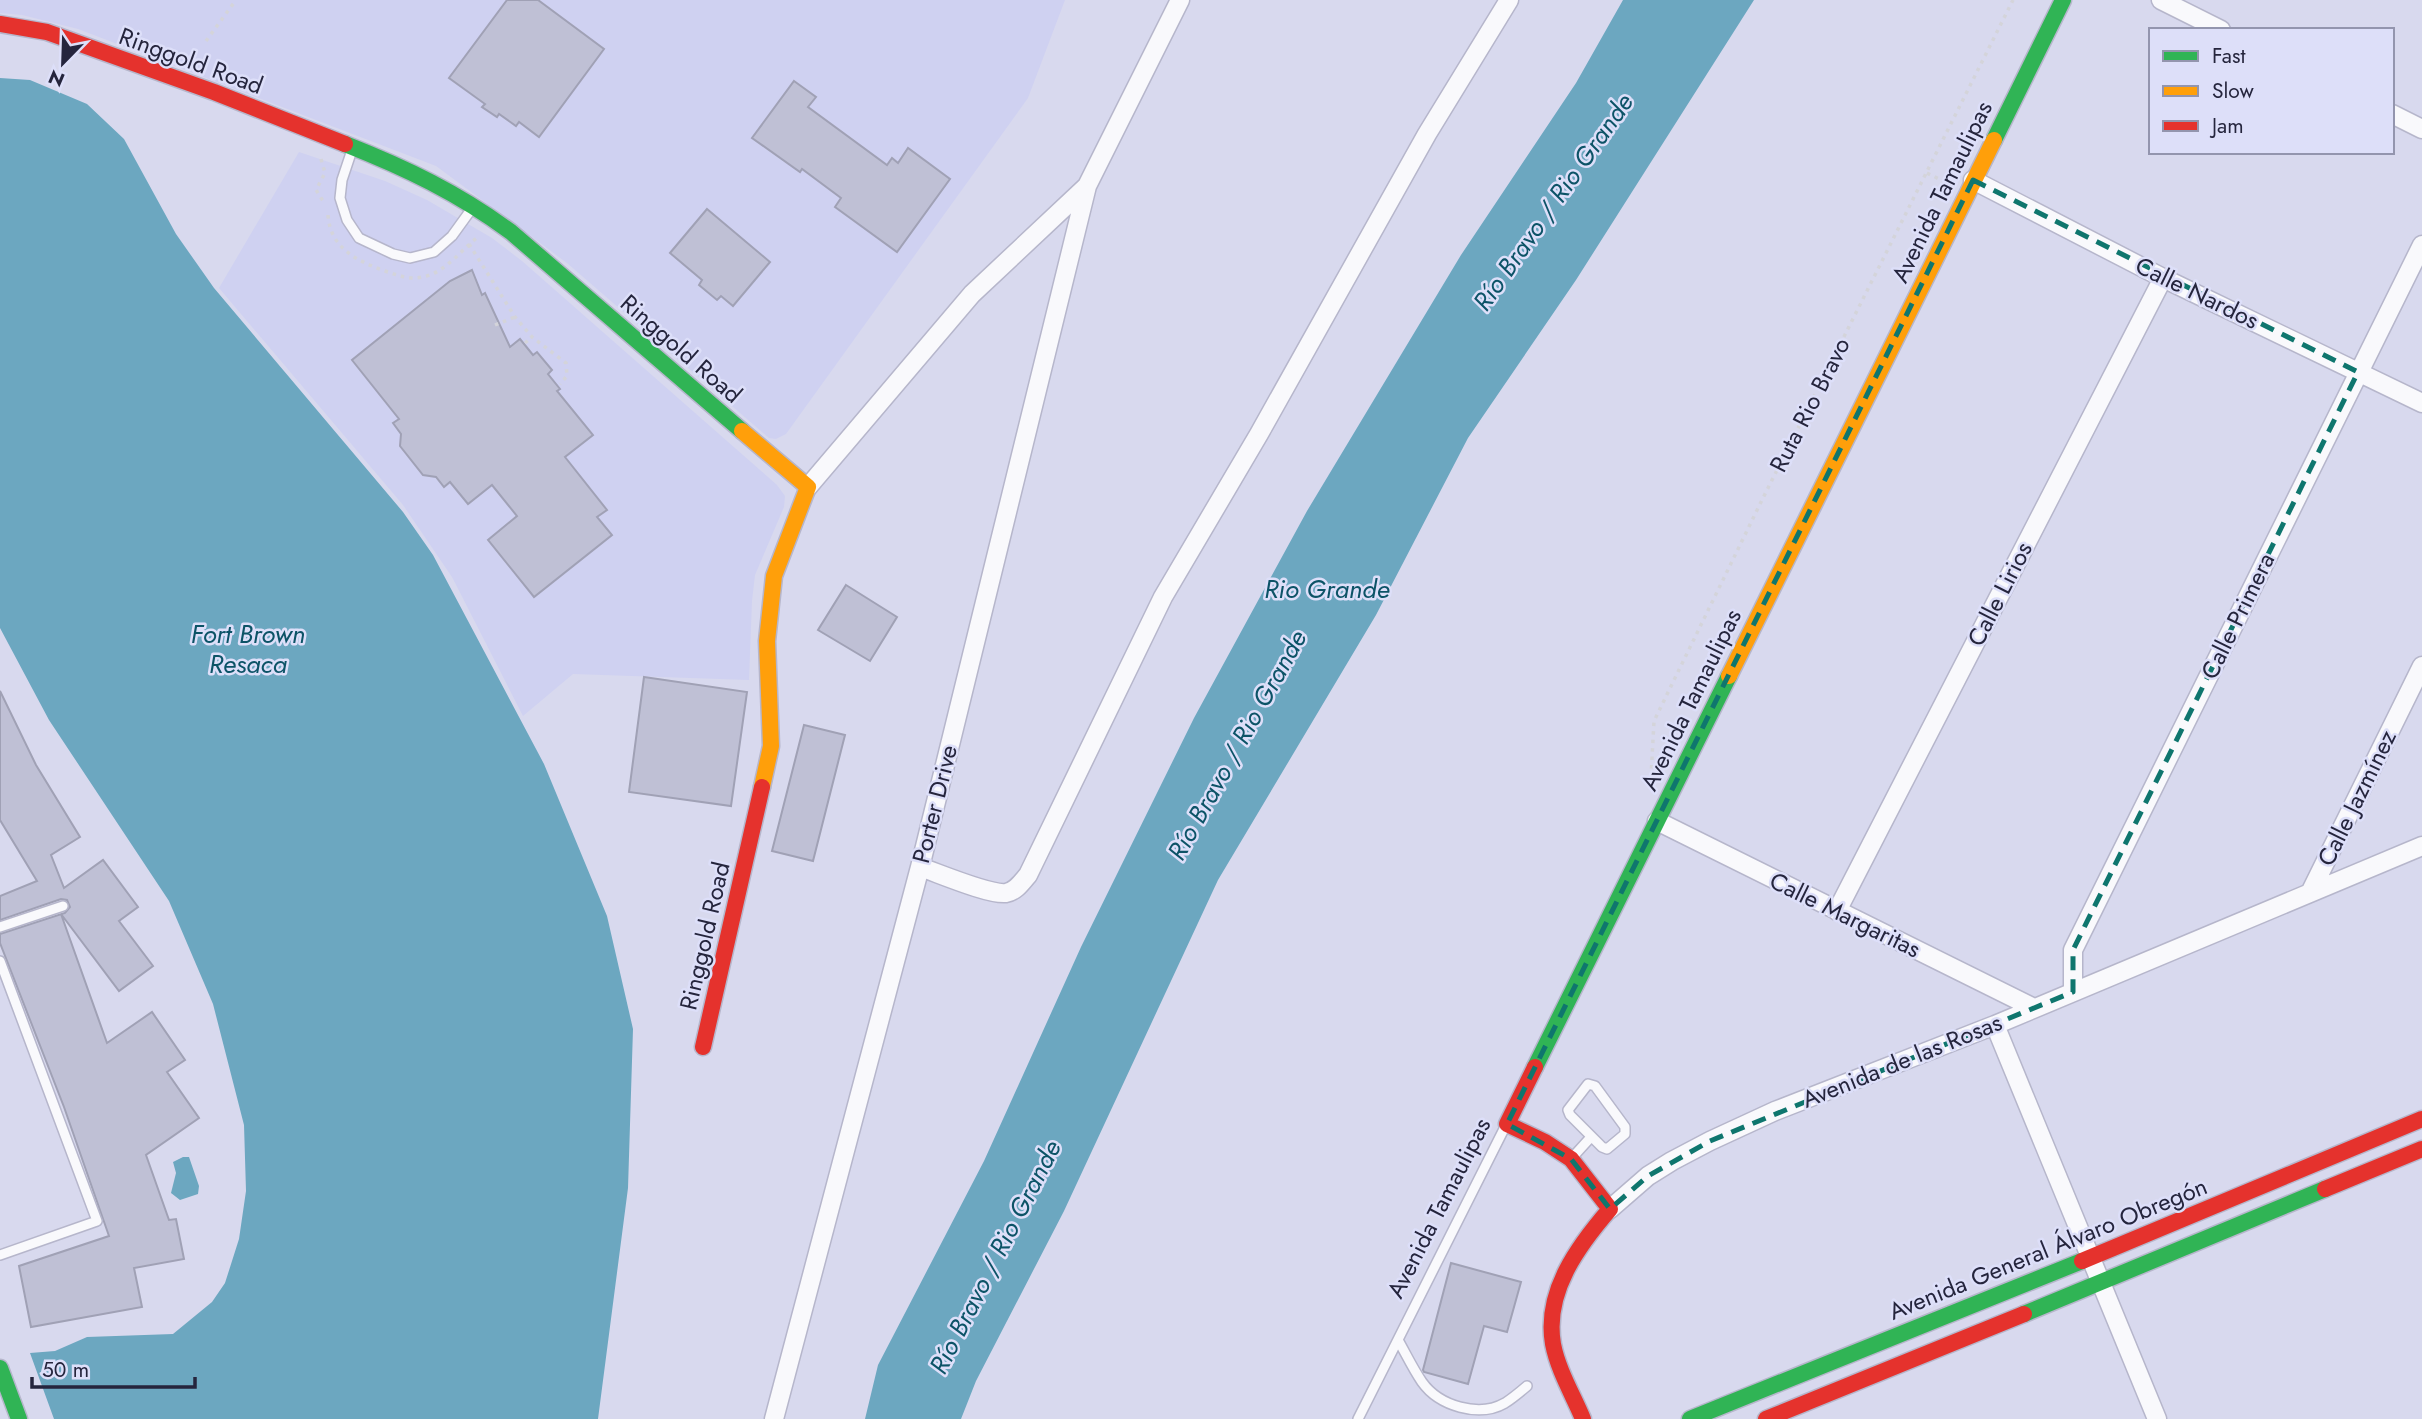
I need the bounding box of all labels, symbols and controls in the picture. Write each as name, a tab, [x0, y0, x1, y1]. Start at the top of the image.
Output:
street label: Ringgold Road	[114, 18, 268, 103]
north arrow	[28, 28, 98, 98]
legend	[2149, 28, 2394, 154]
text: Fast	[2212, 41, 2245, 71]
text: N	[44, 63, 69, 94]
text: Slow	[2212, 76, 2254, 106]
water label: Río Bravo / Rio Grande	[1463, 85, 1643, 319]
street label: Avenida Tamaulipas	[1882, 95, 2001, 289]
text: Jam	[2209, 111, 2244, 141]
street label: Calle Nardos	[2130, 248, 2265, 338]
street label: Ringgold Road	[613, 286, 750, 411]
street label: Ruta Rio Bravo	[1761, 331, 1858, 478]
street label: Calle Lirios	[1958, 536, 2041, 652]
street label: Calle Primera	[2192, 547, 2283, 685]
water label: Rio Grande	[1264, 570, 1390, 608]
street label: Avenida Tamaulipas	[1631, 603, 1750, 797]
water label: Fort Brown Resaca	[191, 615, 305, 683]
water label: Río Bravo / Rio Grande	[1158, 623, 1316, 867]
street label: Calle Jazmínez	[2308, 724, 2405, 872]
street label: Porter Drive	[903, 741, 966, 867]
street label: Ringgold Road	[670, 858, 739, 1013]
street label: Calle Margaritas	[1764, 863, 1927, 966]
street label: Avenida de las Rosas	[1796, 1004, 2007, 1117]
street label: Avenida Tamaulipas	[1378, 1111, 1499, 1304]
water label: Río Bravo / Rio Grande	[920, 1133, 1070, 1381]
street label: Avenida General Álvaro Obregón	[1883, 1168, 2212, 1329]
scale bar	[32, 1346, 194, 1390]
text: 50 m	[42, 1355, 89, 1385]

